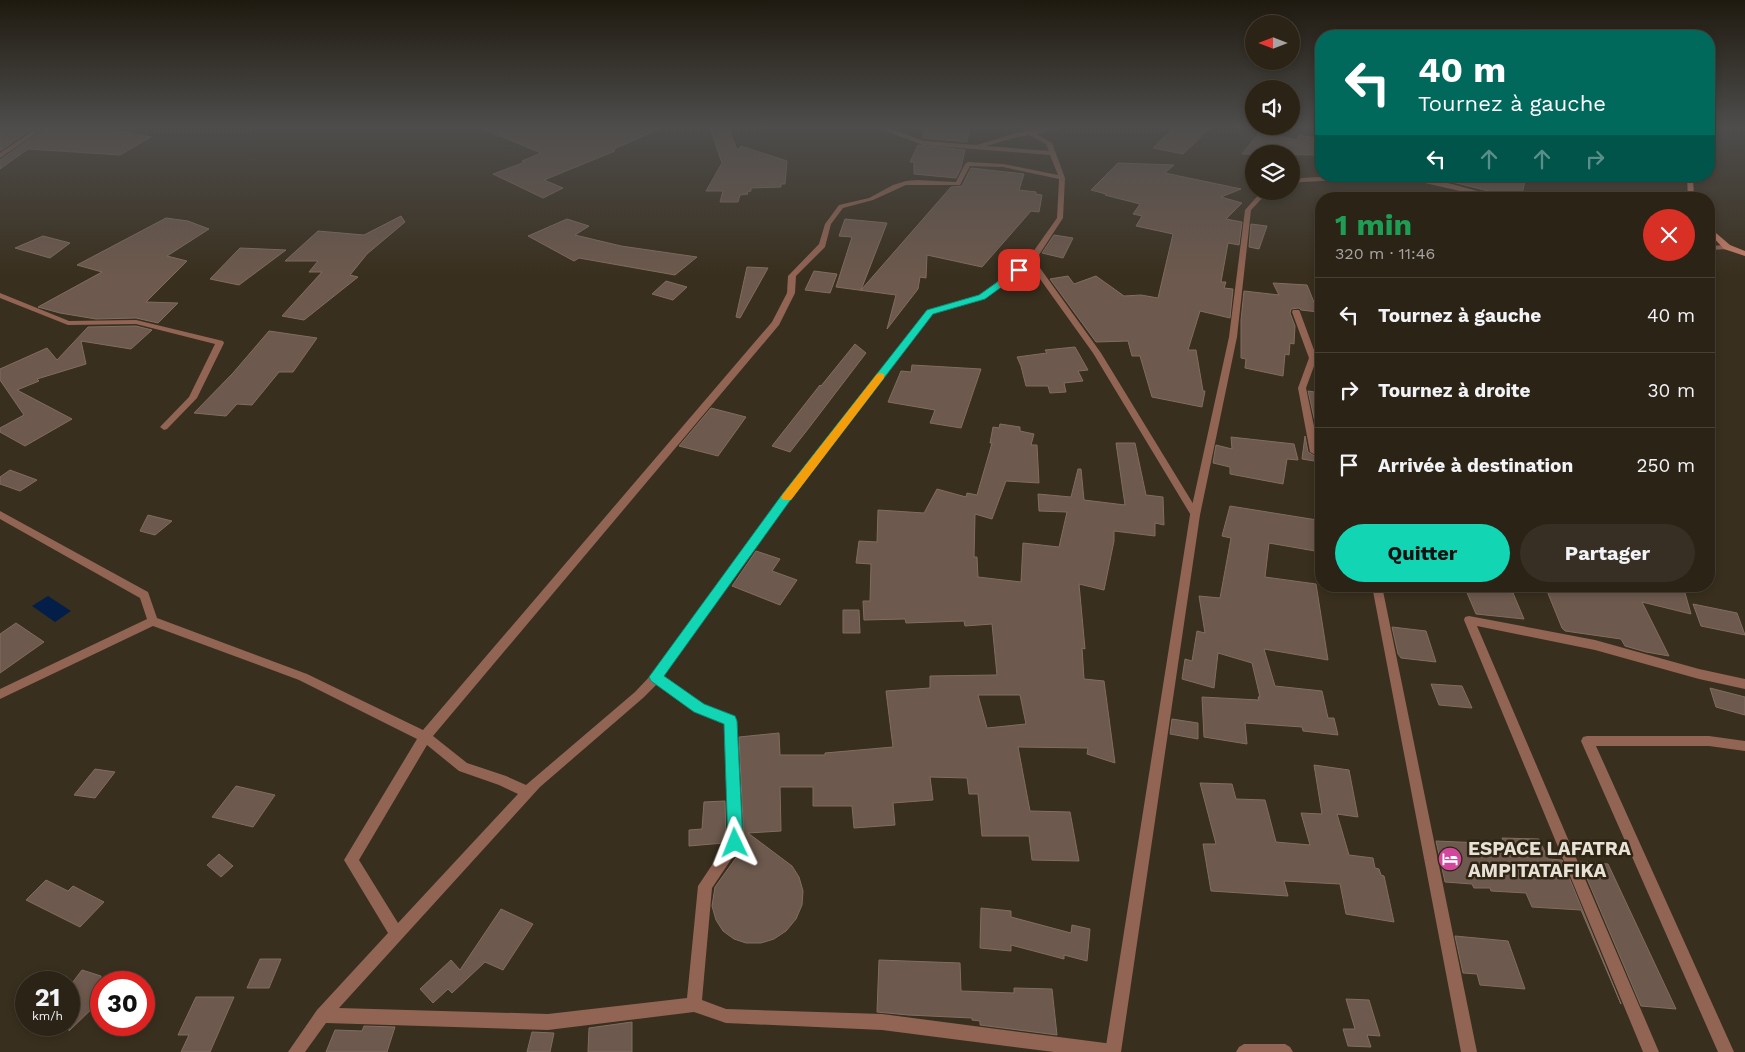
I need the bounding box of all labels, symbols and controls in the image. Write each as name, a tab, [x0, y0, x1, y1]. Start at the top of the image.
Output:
north arrow	[1245, 15, 1300, 70]
map controls	[1245, 15, 1300, 200]
text: 40 m	[1418, 49, 1506, 91]
icon: left	[1335, 50, 1400, 115]
button: sound	[1245, 80, 1300, 135]
text: Tournez à gauche	[1418, 91, 1606, 116]
button: layers	[1245, 145, 1300, 200]
icon: left	[1422, 145, 1450, 173]
icon: ahead	[1475, 145, 1503, 173]
icon: ahead	[1528, 145, 1556, 173]
icon: right	[1581, 145, 1609, 173]
text: 1 min	[1335, 207, 1412, 242]
button: close	[1643, 209, 1695, 261]
text: 320 m · 11:46	[1335, 244, 1435, 263]
pin	[998, 249, 1040, 291]
icon: arrive	[1005, 256, 1033, 284]
icon: left	[1335, 301, 1363, 329]
text: Tournez à gauche	[1378, 304, 1541, 327]
text: 40 m	[1647, 304, 1695, 327]
icon: right	[1335, 376, 1363, 404]
text: Tournez à droite	[1378, 379, 1530, 402]
text: 30 m	[1648, 379, 1695, 402]
icon: arrive	[1335, 451, 1363, 479]
text: Arrivée à destination	[1378, 454, 1573, 477]
text: 250 m	[1636, 454, 1695, 477]
button: Quitter	[1335, 524, 1510, 582]
button: Partager	[1520, 524, 1695, 582]
position arrow	[708, 816, 760, 868]
place label: ESPACE LAFATRA AMPITATAFIKA	[1468, 837, 1631, 882]
hotel icon: ESPACE LAFATRA AMPITATAFIKA	[1437, 846, 1463, 872]
speed limit sign: 30	[90, 971, 155, 1036]
text: 21	[35, 983, 60, 1012]
text: km/h	[32, 1009, 63, 1023]

